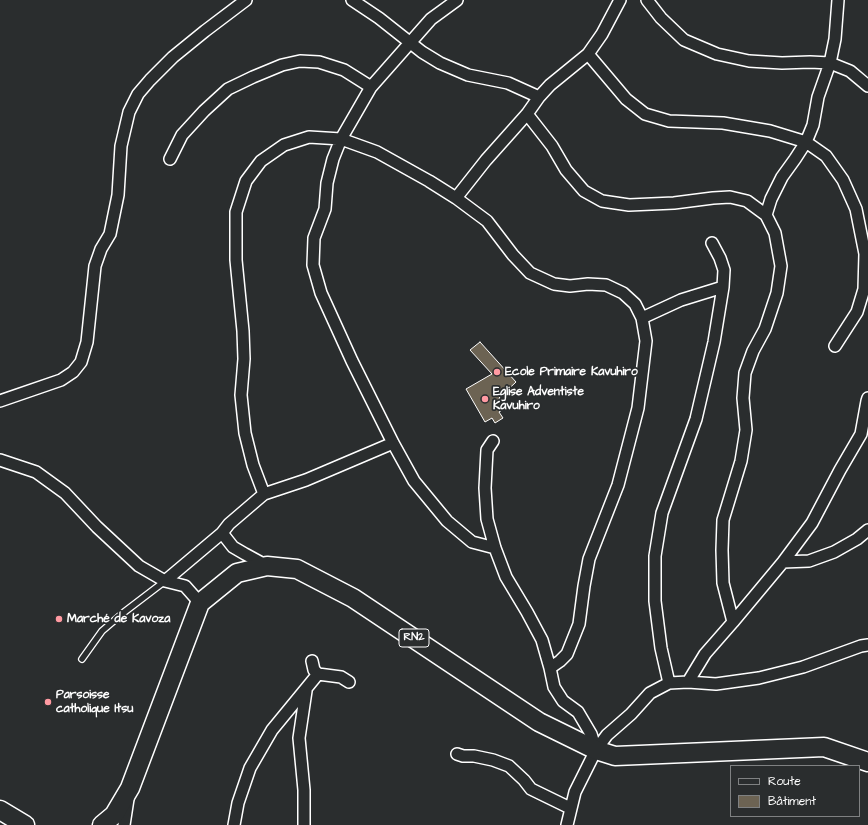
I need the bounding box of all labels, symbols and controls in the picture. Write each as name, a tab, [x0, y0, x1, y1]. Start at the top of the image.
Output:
place label: Ecole Primaire Kavuhiro	[505, 365, 638, 379]
marker: Ecole Primaire Kavuhiro	[492, 367, 502, 377]
place label: Eglise Adventiste Kavuhiro	[493, 385, 584, 413]
marker: Eglise Adventiste Kavuhiro	[480, 394, 490, 404]
place label: Marché de Kavoza	[67, 612, 170, 626]
marker: Marché de Kavoza	[54, 614, 64, 624]
road number: RN2	[399, 629, 429, 647]
place label: Parsoisse catholique Itsu	[56, 688, 133, 716]
marker: Parsoisse catholique Itsu	[43, 697, 53, 707]
legend	[730, 765, 860, 817]
text: Route	[768, 773, 801, 790]
text: Bâtiment	[768, 793, 816, 810]

